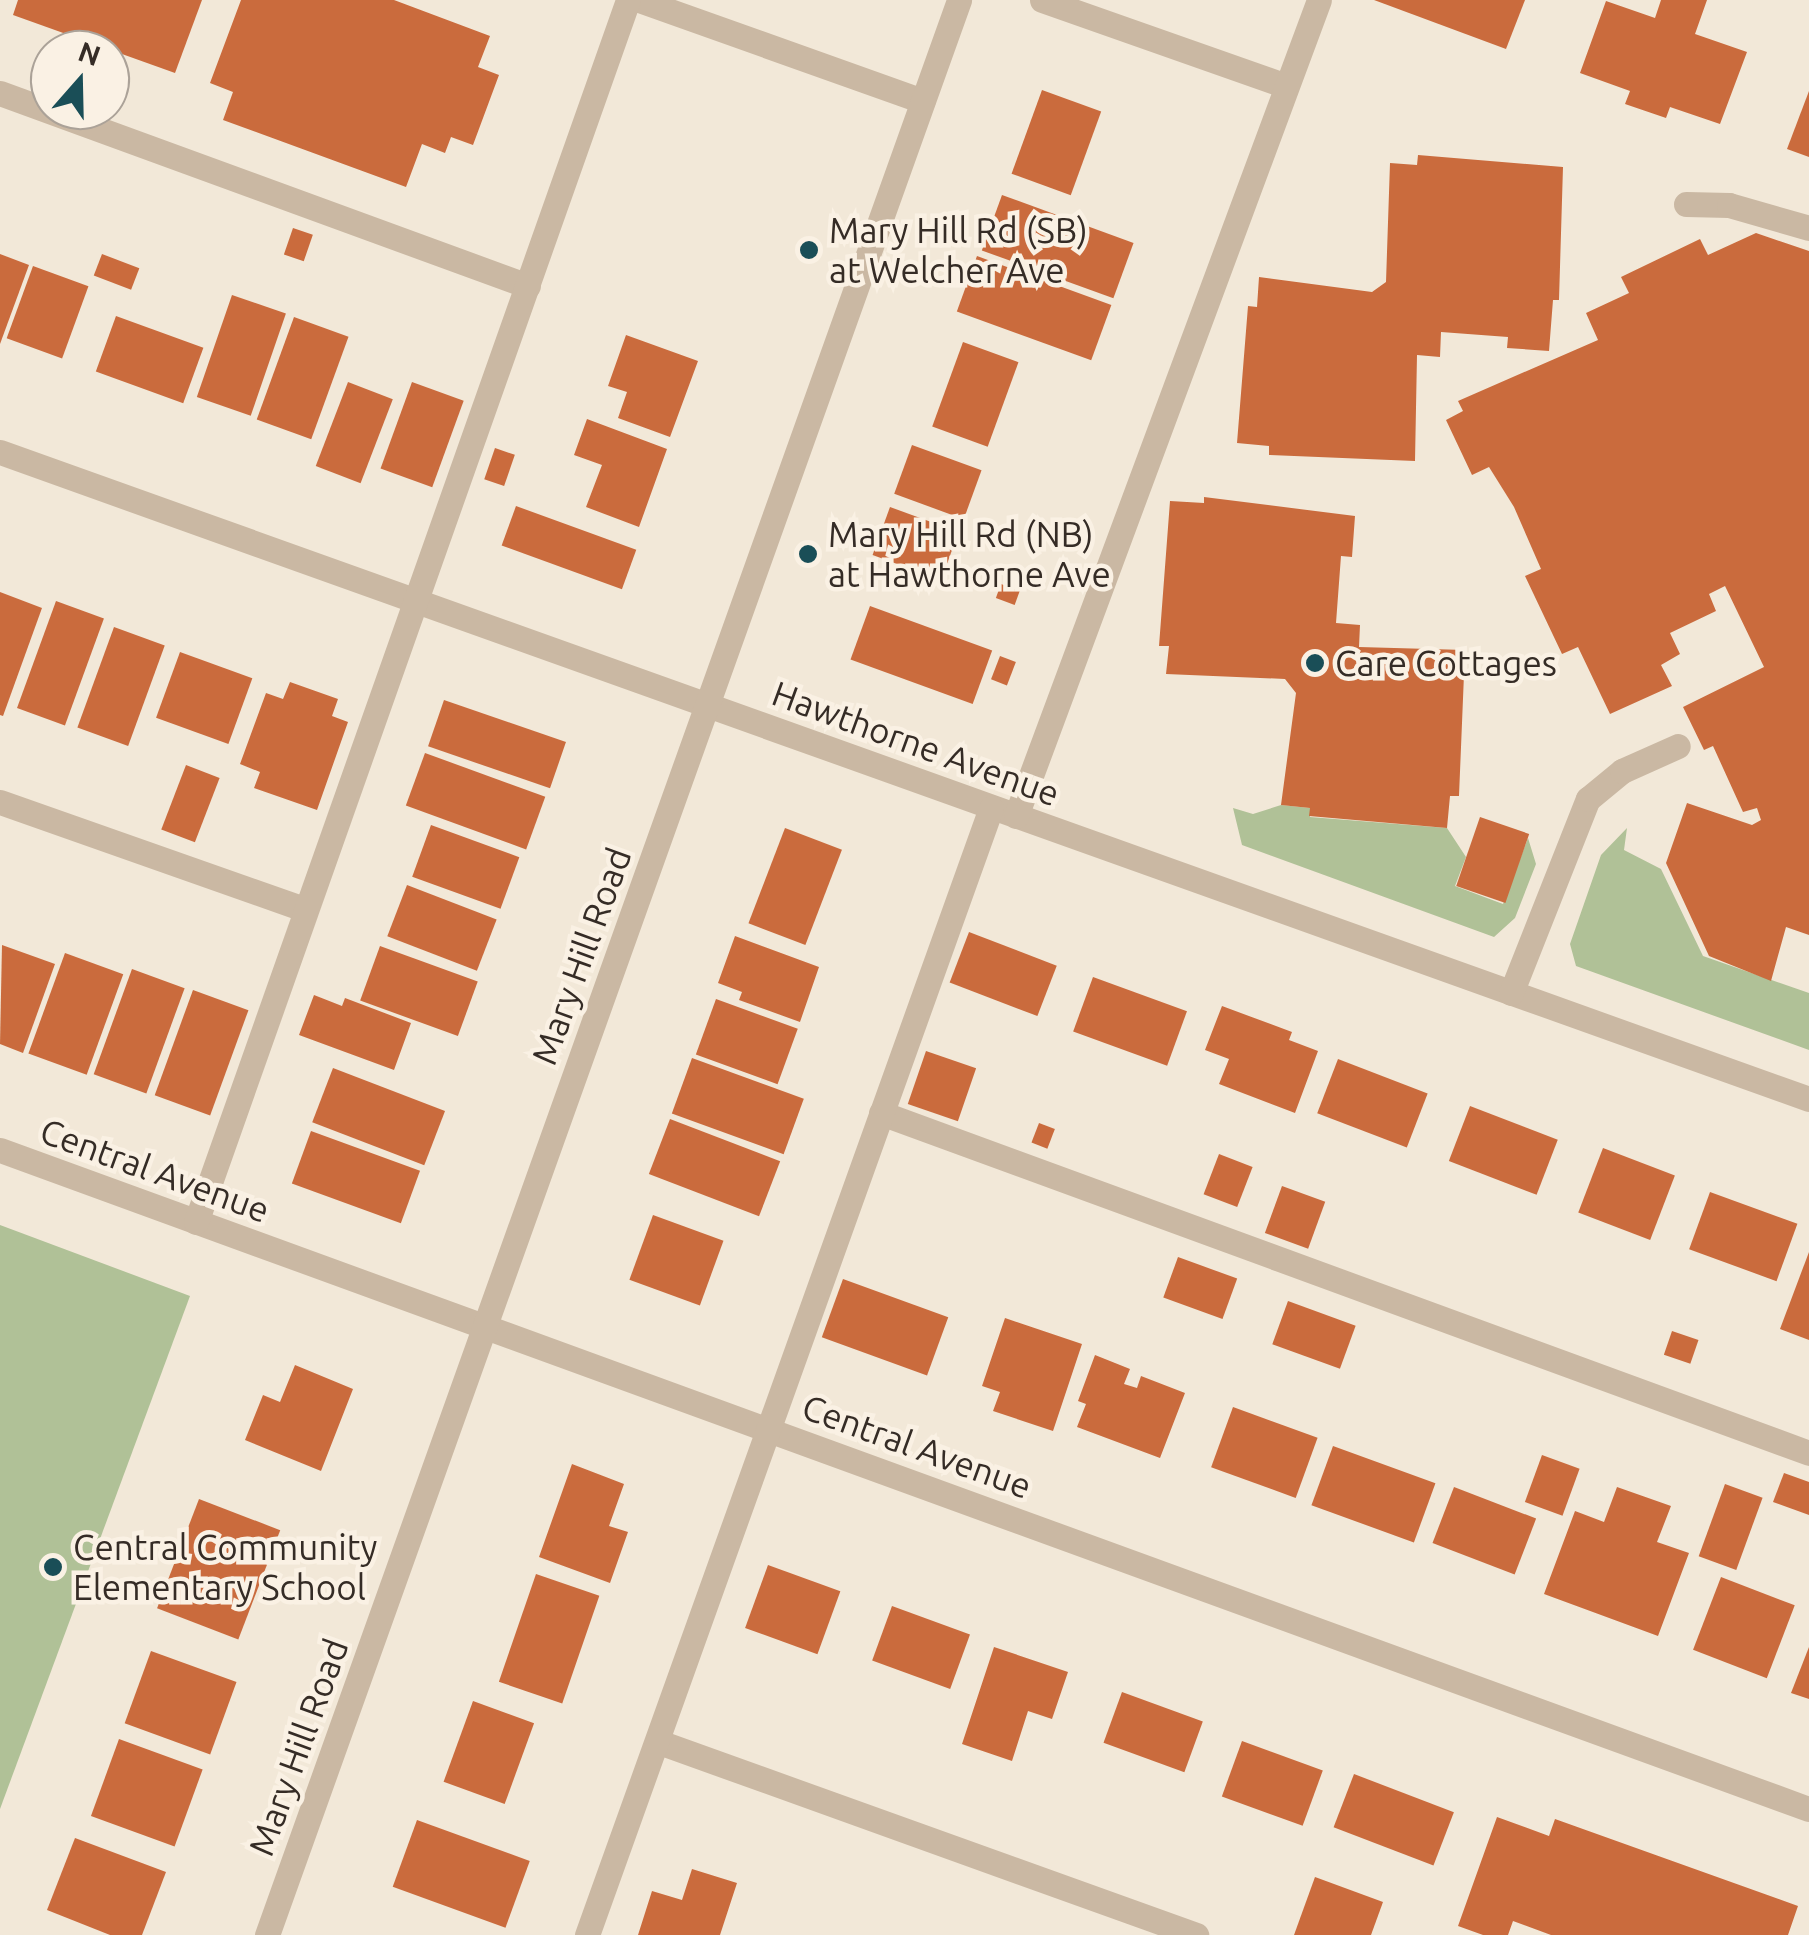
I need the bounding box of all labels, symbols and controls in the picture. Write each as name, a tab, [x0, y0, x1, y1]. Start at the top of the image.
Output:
north arrow	[30, 30, 130, 130]
text: N	[75, 35, 105, 71]
place label: Mary Hill Rd (SB) at Welcher Ave	[829, 209, 1088, 291]
marker: Mary Hill Rd (SB) at Welcher Ave	[798, 239, 820, 261]
place label: Mary Hill Rd (NB) at Hawthorne Ave	[828, 513, 1111, 595]
marker: Mary Hill Rd (NB) at Hawthorne Ave	[797, 543, 819, 565]
place label: Care Cottages	[1335, 642, 1557, 684]
marker: Care Cottages	[1304, 652, 1326, 674]
street label: Hawthorne Avenue	[767, 672, 1065, 814]
street label: Mary Hill Road	[522, 842, 640, 1070]
street label: Central Avenue	[35, 1109, 275, 1231]
street label: Central Avenue	[797, 1385, 1037, 1507]
place label: Central Community Elementary School	[73, 1526, 377, 1608]
marker: Central Community Elementary School	[42, 1556, 64, 1578]
street label: Mary Hill Road	[239, 1633, 357, 1861]

